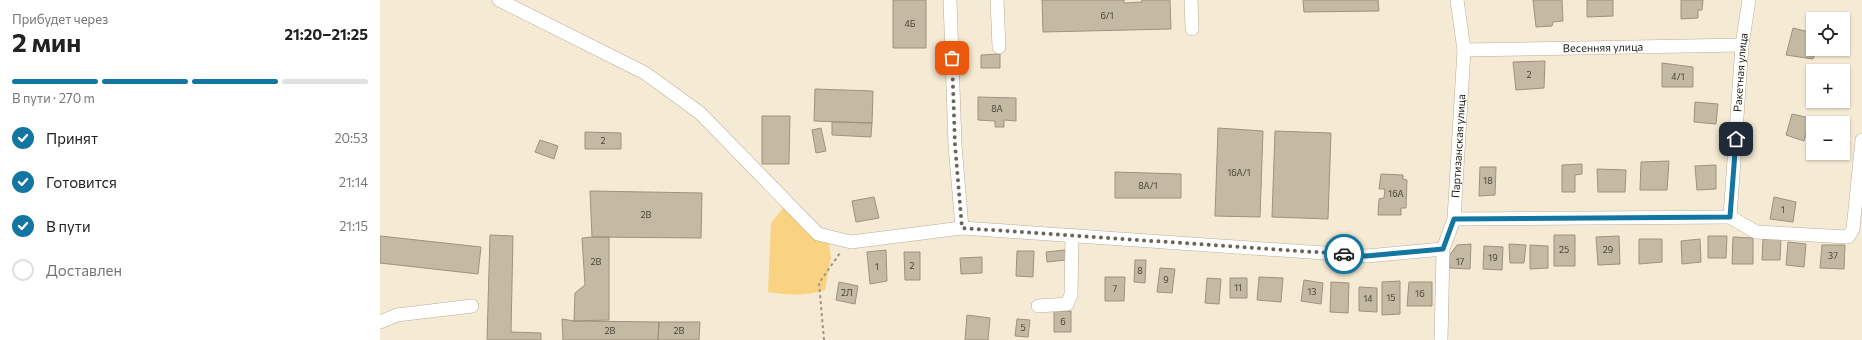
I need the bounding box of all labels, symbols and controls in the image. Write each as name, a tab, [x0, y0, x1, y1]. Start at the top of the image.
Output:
house number: 6/1	[1100, 10, 1114, 21]
text: Прибудет через	[12, 11, 108, 27]
map controls	[1806, 12, 1850, 160]
button: locate	[1806, 12, 1850, 56]
house number: 4Б	[904, 18, 916, 29]
text: 21:20–21:25	[285, 25, 368, 43]
text: 2 мин	[12, 26, 81, 57]
street label: Ракетная улица	[1730, 32, 1750, 112]
street label: Весенняя улица	[1563, 40, 1643, 54]
pin	[935, 41, 969, 75]
icon: bag	[941, 47, 963, 69]
button: +	[1806, 64, 1850, 108]
house number: 2	[1527, 69, 1532, 80]
house number: 4/1	[1671, 71, 1685, 82]
text: В пути · 270 m	[12, 90, 95, 106]
street label: Партизанская улица	[1448, 94, 1467, 198]
house number: 8А	[991, 103, 1003, 114]
button: −	[1806, 116, 1850, 160]
pin	[1719, 122, 1753, 156]
icon: check	[12, 127, 34, 149]
icon: home	[1725, 128, 1747, 150]
text: Принят	[46, 129, 98, 147]
text: 20:53	[334, 130, 368, 146]
house number: 2	[601, 135, 606, 146]
house number: 16A/1	[1227, 167, 1251, 178]
icon: check	[12, 171, 34, 193]
text: Готовится	[46, 173, 117, 191]
text: 21:14	[339, 174, 368, 190]
house number: 18	[1483, 175, 1493, 186]
house number: 8A/1	[1138, 180, 1158, 191]
house number: 16A	[1388, 188, 1404, 199]
house number: 1	[1781, 204, 1785, 215]
house number: 2В	[641, 209, 652, 220]
icon: check	[12, 215, 34, 237]
text: В пути	[46, 217, 91, 235]
text: 21:15	[339, 218, 368, 234]
courier	[1324, 234, 1364, 274]
icon: car	[1333, 243, 1355, 265]
house number: 25	[1559, 244, 1569, 255]
house number: 29	[1603, 244, 1613, 255]
house number: 37	[1828, 250, 1838, 261]
house number: 19	[1488, 252, 1498, 263]
house number: 2В	[591, 256, 602, 267]
house number: 17	[1456, 256, 1465, 267]
house number: 2	[910, 260, 915, 271]
text: Доставлен	[46, 261, 122, 279]
house number: 1	[875, 261, 879, 272]
house number: 8	[1137, 265, 1143, 276]
house number: 9	[1163, 274, 1169, 285]
house number: 11	[1234, 282, 1242, 293]
house number: 7	[1113, 283, 1118, 294]
house number: 13	[1308, 286, 1316, 297]
house number: 2Л	[841, 287, 853, 298]
house number: 16	[1415, 288, 1425, 299]
house number: 15	[1386, 292, 1396, 303]
house number: 14	[1363, 293, 1373, 304]
house number: 6	[1060, 316, 1066, 327]
house number: 5	[1020, 322, 1026, 333]
house number: 2В	[605, 325, 616, 336]
house number: 2В	[674, 325, 685, 336]

